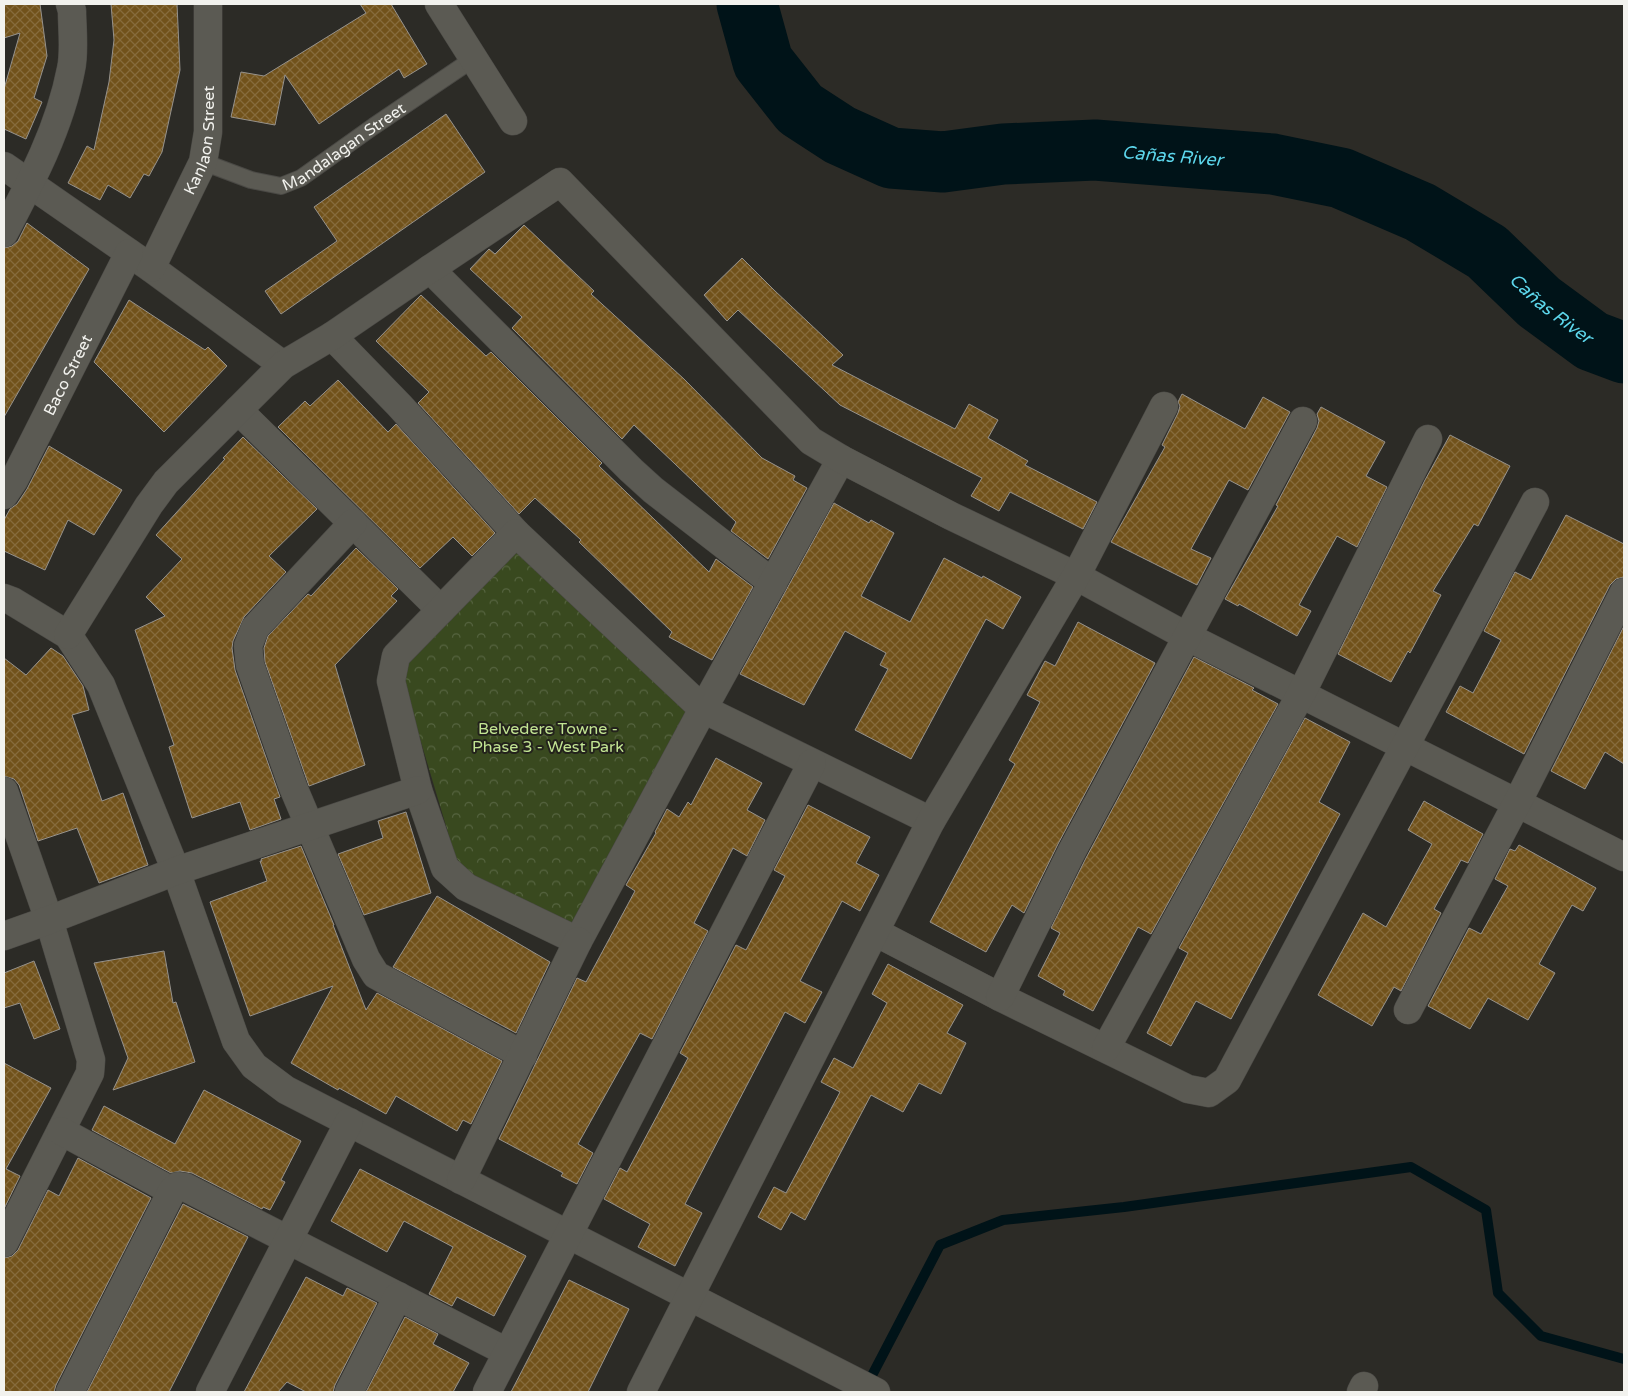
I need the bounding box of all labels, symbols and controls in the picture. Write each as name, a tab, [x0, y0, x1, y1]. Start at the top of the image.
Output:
street label: Kanlaon Street	[179, 86, 219, 198]
street label: Mandalagan Street	[279, 99, 410, 196]
water label: Cañas River	[1121, 141, 1226, 171]
water label: Cañas River	[1505, 268, 1599, 350]
street label: Baco Street	[39, 331, 97, 419]
park label: Belvedere Towne - Phase 3 - West Park	[472, 719, 624, 757]

